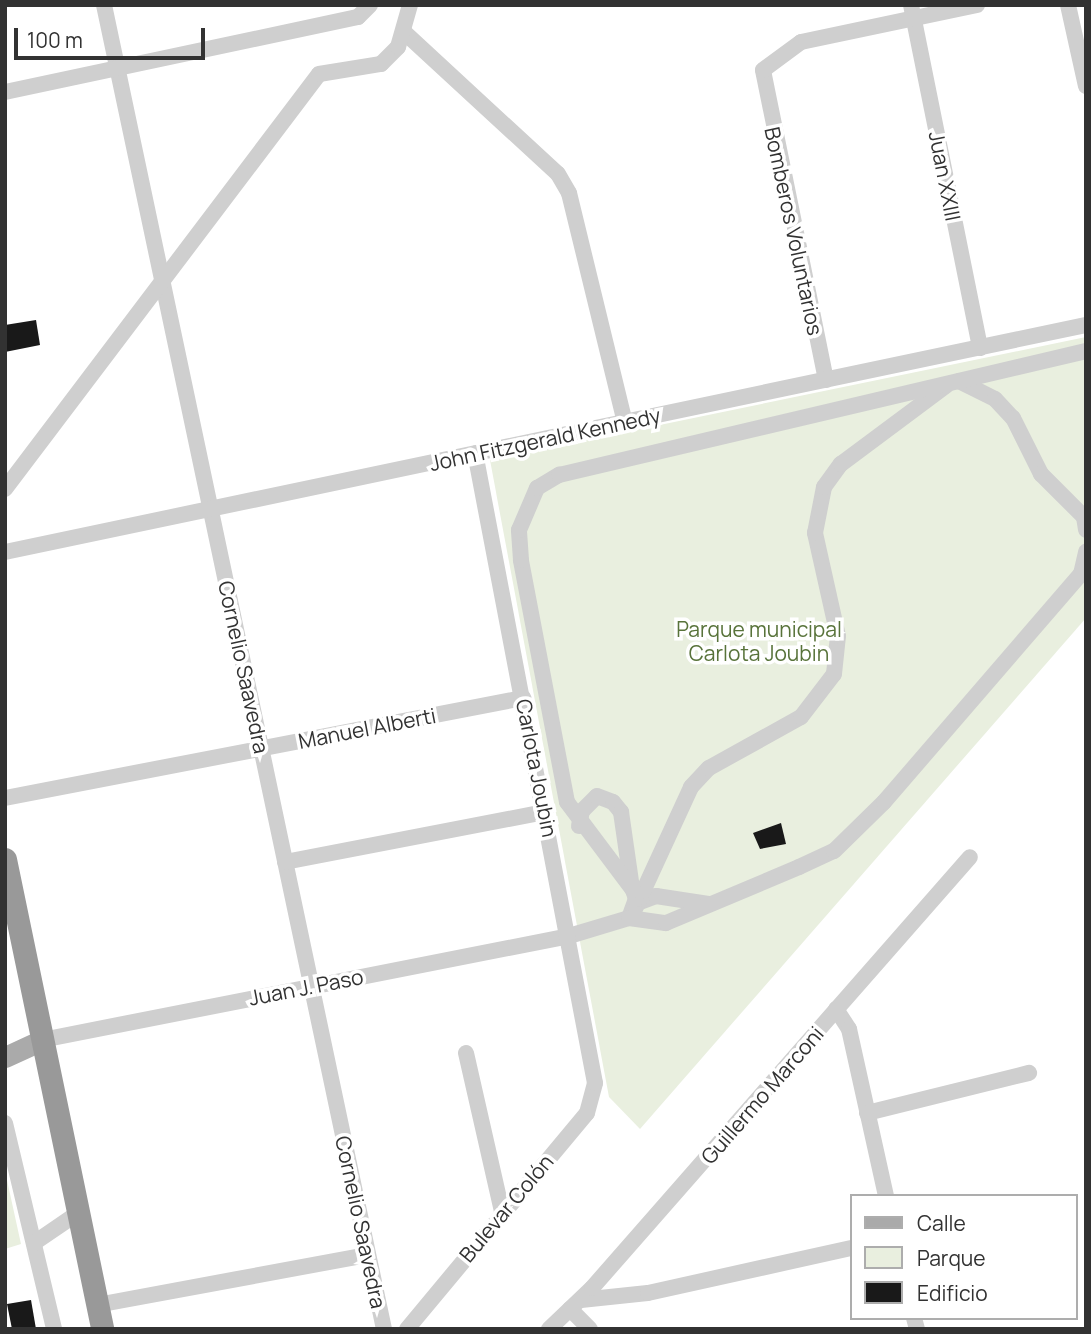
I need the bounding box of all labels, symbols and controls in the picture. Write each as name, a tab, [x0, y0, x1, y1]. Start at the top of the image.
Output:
scale bar	[18, 14, 208, 58]
text: 100 m	[27, 26, 83, 54]
street label: Bomberos Voluntarios	[760, 125, 828, 337]
street label: Juan XXIII	[924, 129, 966, 223]
street label: John Fitzgerald Kennedy	[427, 402, 663, 476]
street label: Cornelio Saavedra	[213, 578, 275, 756]
park label: Parque municipal Carlota Joubin	[676, 616, 842, 666]
street label: Carlota Joubin	[511, 697, 563, 839]
street label: Manuel Alberti	[296, 702, 438, 754]
street label: Juan J. Paso	[247, 964, 365, 1010]
street label: Guillermo Marconi	[695, 1021, 829, 1169]
street label: Cornelio Saavedra	[330, 1133, 392, 1311]
street label: Bulevar Colón	[454, 1149, 558, 1267]
legend	[850, 1194, 1077, 1320]
text: Calle	[917, 1209, 966, 1237]
text: Parque	[917, 1244, 986, 1272]
text: Edificio	[917, 1279, 988, 1307]

